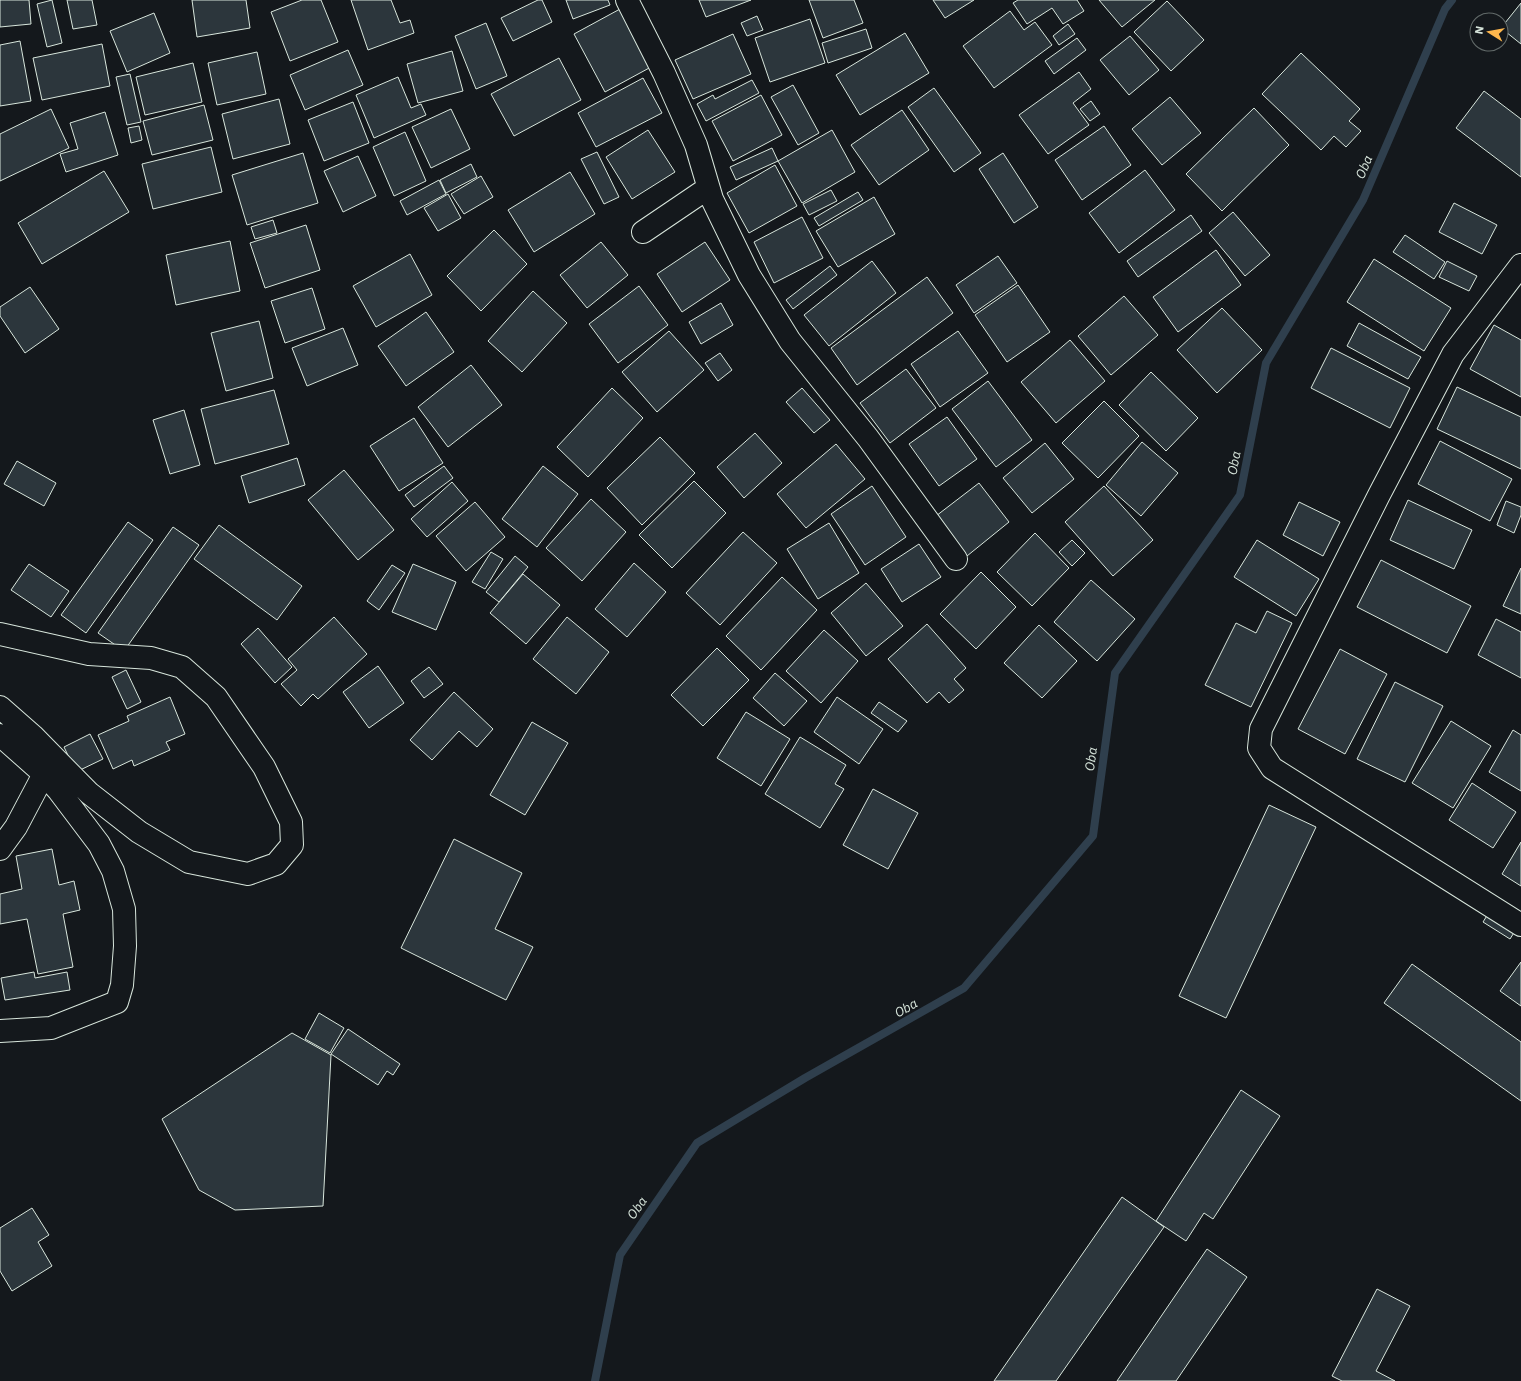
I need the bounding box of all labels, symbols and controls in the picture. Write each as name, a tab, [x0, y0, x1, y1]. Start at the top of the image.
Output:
north arrow	[1469, 12, 1509, 52]
text: N	[1472, 25, 1487, 35]
water label: Oba	[1352, 153, 1376, 181]
water label: Oba	[1223, 450, 1245, 476]
water label: Oba	[1081, 746, 1101, 772]
water label: Oba	[891, 995, 921, 1021]
water label: Oba	[623, 1193, 651, 1223]

